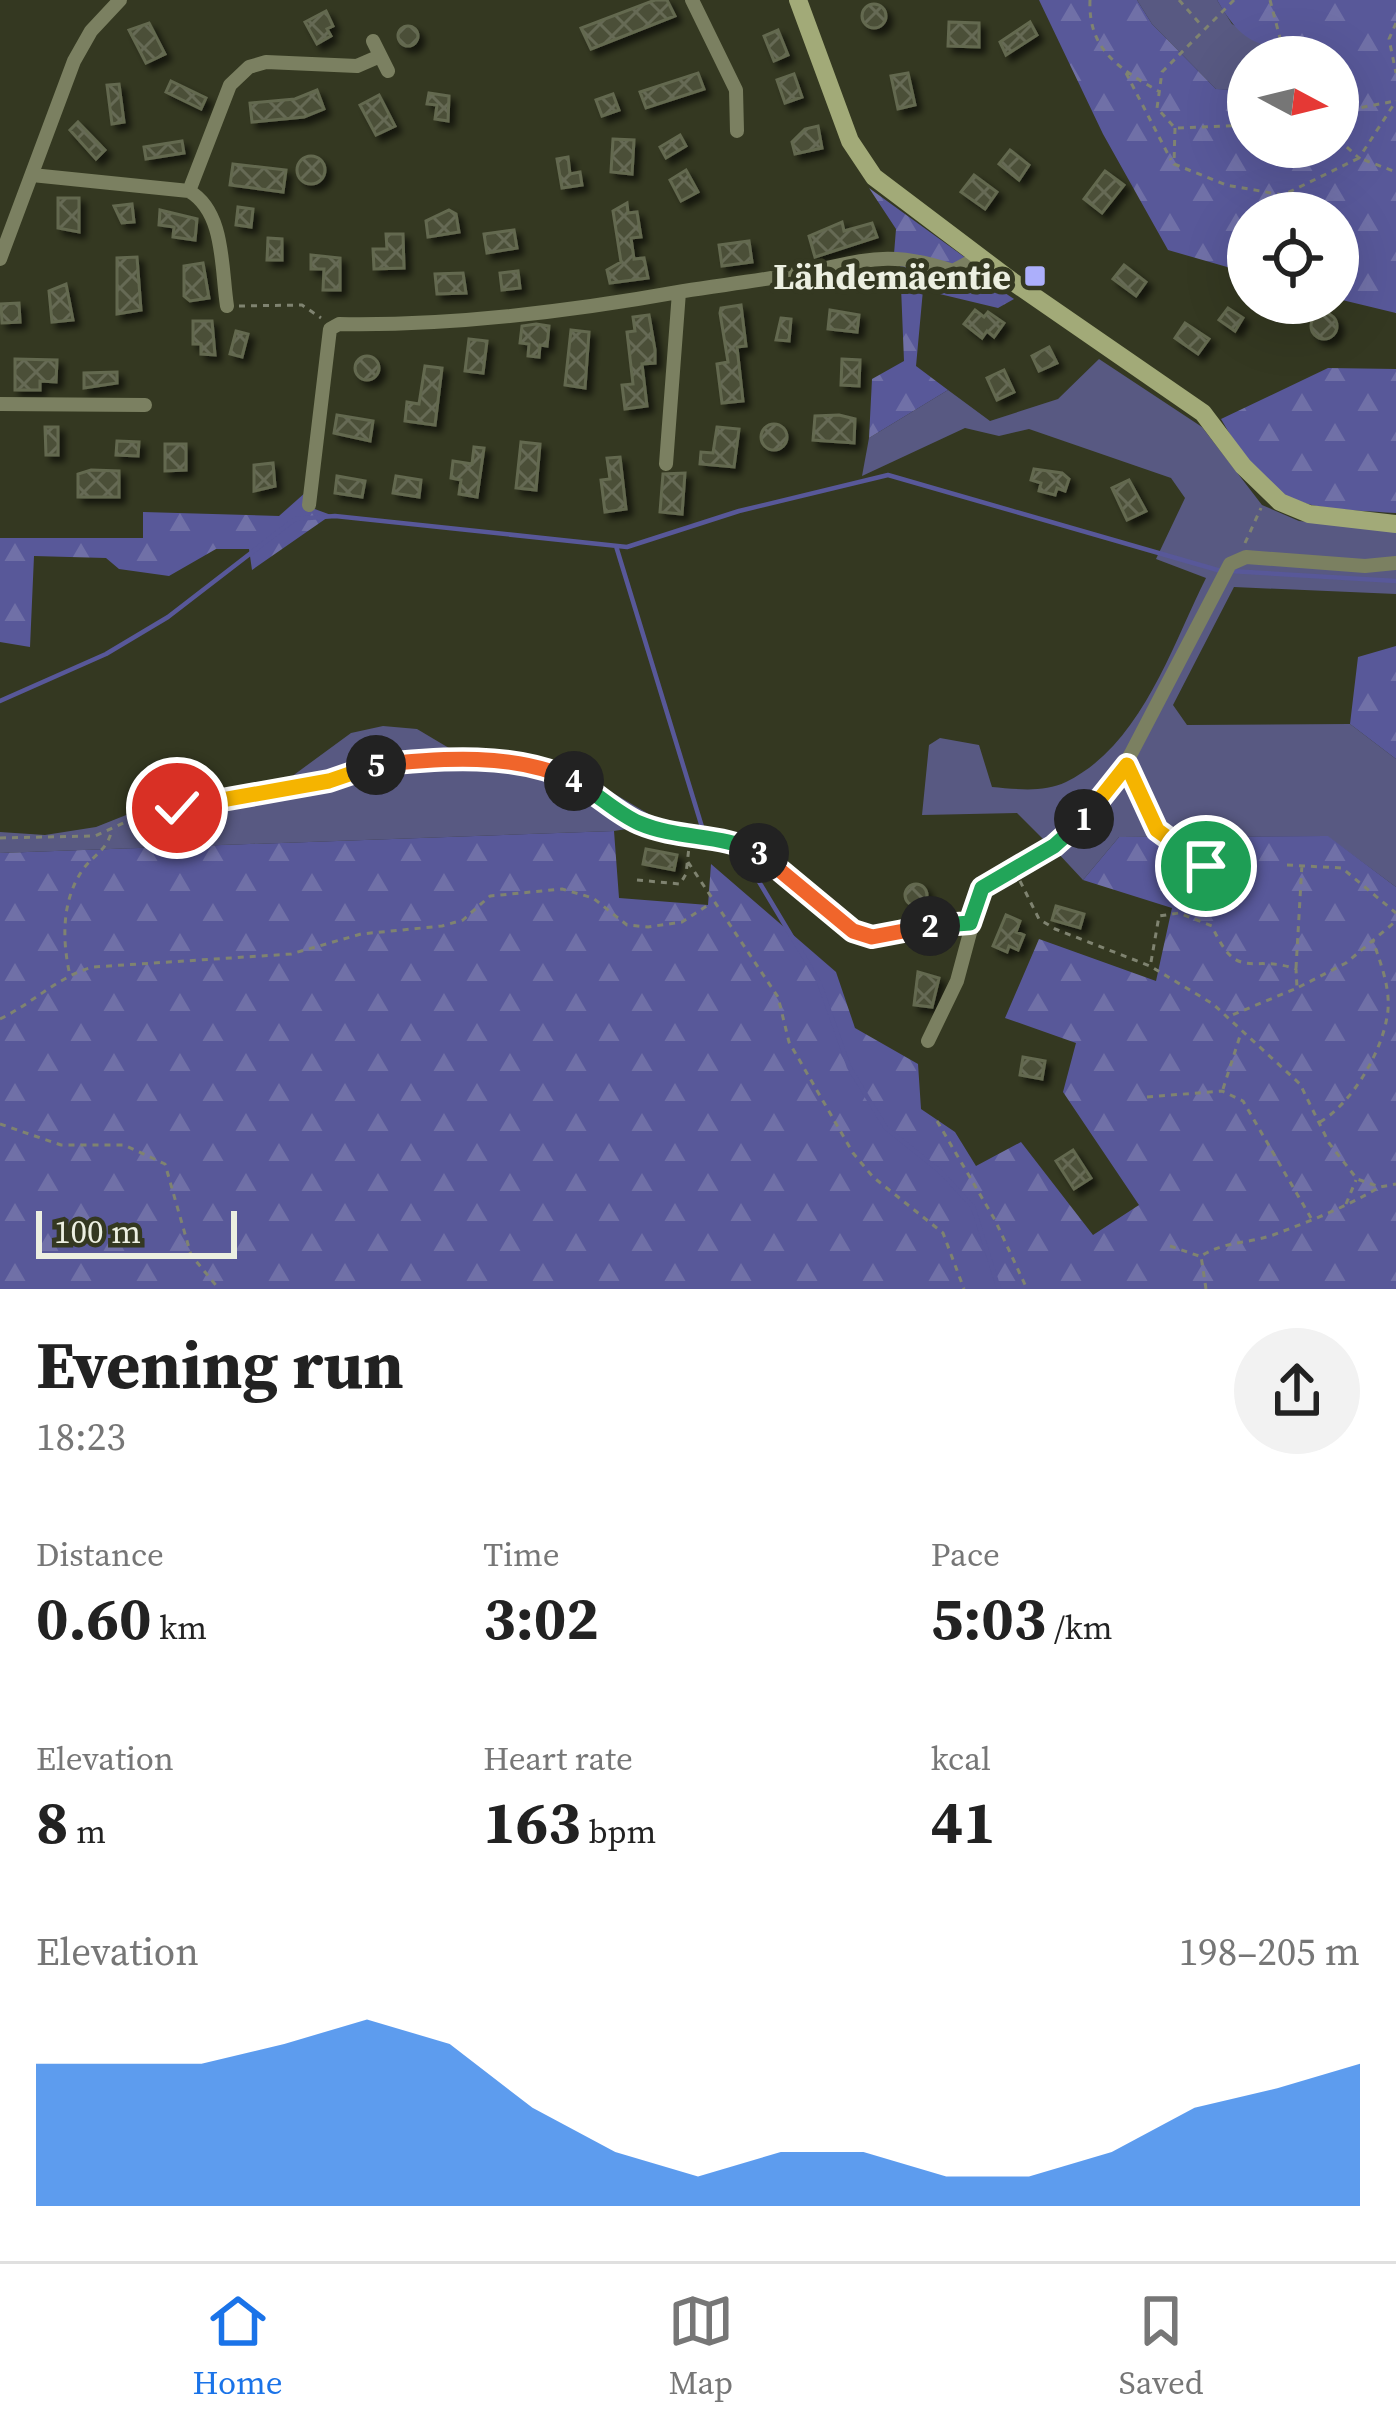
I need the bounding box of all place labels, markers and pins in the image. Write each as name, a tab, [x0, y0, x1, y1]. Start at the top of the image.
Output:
place label: Lähdemäentie	[773, 252, 1011, 301]
marker: Lähdemäentie	[1022, 263, 1048, 289]
pin: 5	[346, 735, 406, 795]
pin: 4	[544, 751, 604, 811]
pin	[126, 757, 228, 859]
pin: 1	[1054, 789, 1114, 849]
pin	[1155, 815, 1257, 917]
pin: 3	[729, 823, 789, 883]
pin: 2	[900, 896, 960, 956]

